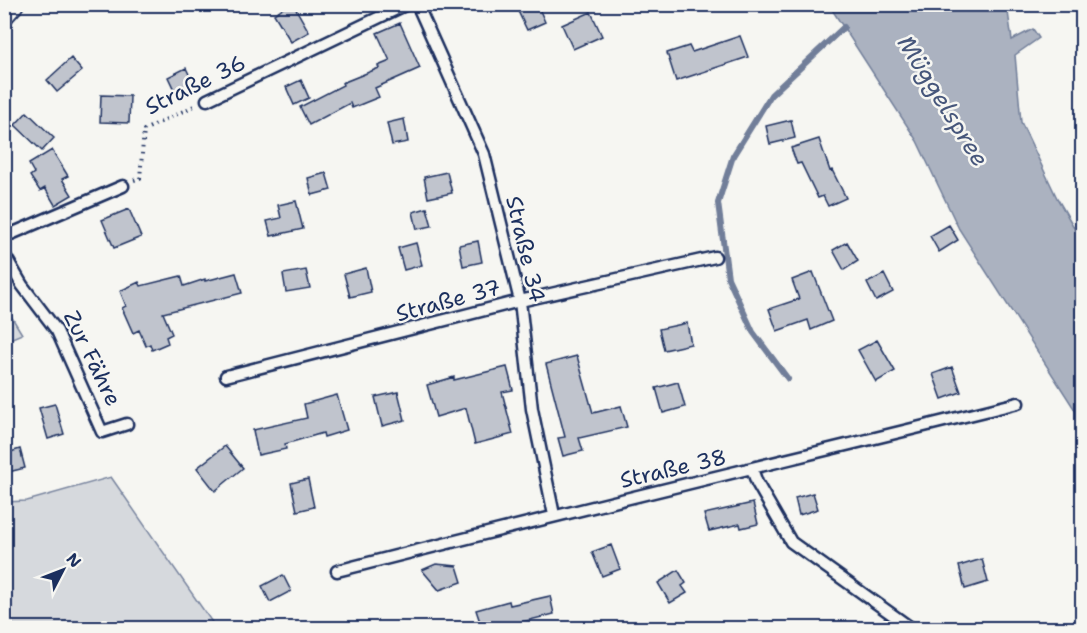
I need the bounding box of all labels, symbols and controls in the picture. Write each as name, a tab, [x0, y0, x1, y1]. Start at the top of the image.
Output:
water label: Müggelspree	[890, 29, 996, 173]
street label: Straße 36	[140, 48, 250, 121]
street label: Straße 34	[499, 193, 552, 305]
street label: Straße 37	[393, 273, 504, 328]
street label: Zur Fähre	[57, 306, 128, 411]
street label: Straße 38	[617, 442, 729, 495]
north arrow	[33, 540, 93, 600]
text: N	[62, 549, 86, 572]

